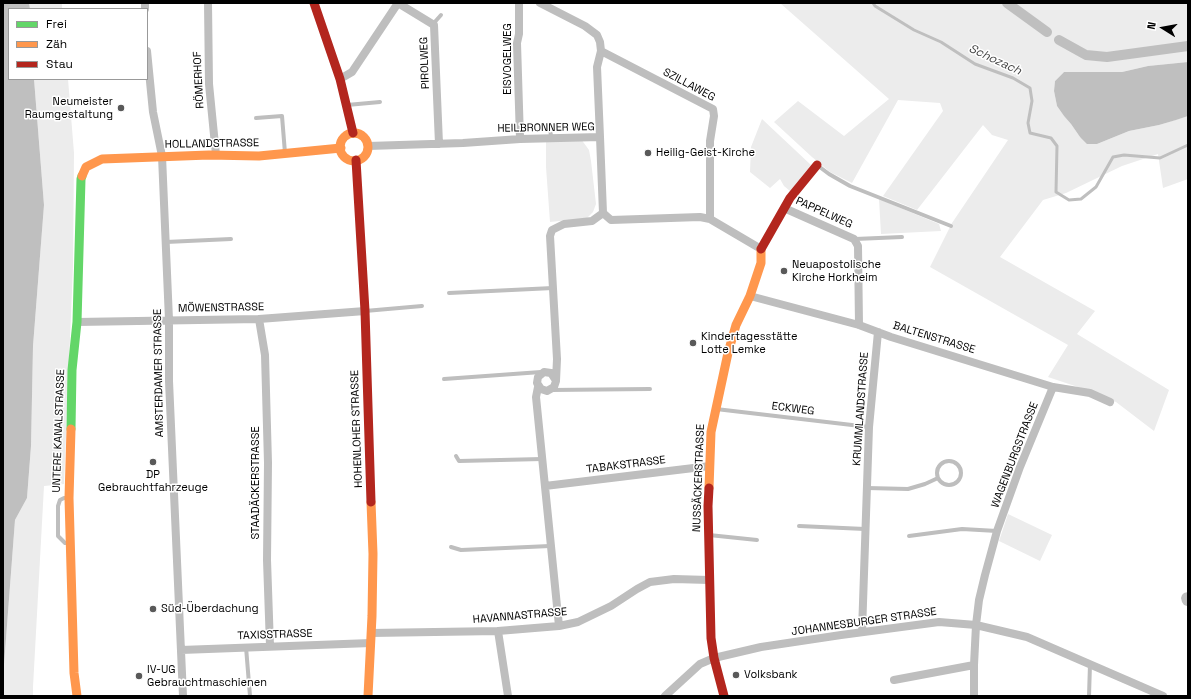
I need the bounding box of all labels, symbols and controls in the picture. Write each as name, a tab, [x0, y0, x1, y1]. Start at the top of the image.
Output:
legend	[8, 8, 148, 80]
north arrow	[1143, 8, 1183, 48]
text: Frei	[46, 16, 67, 32]
text: N	[1144, 21, 1159, 31]
street label: EISVOGELWEG	[501, 23, 515, 95]
text: Zäh	[46, 36, 67, 52]
street label: PIROLWEG	[417, 37, 433, 89]
water label: Schozach	[966, 42, 1024, 78]
street label: RÖMERHOF	[191, 51, 207, 109]
text: Stau	[46, 56, 73, 72]
street label: SZILLAWEG	[661, 66, 717, 104]
place label: Neumeister Raumgestaltung	[25, 95, 113, 121]
marker: Neumeister Raumgestaltung	[116, 103, 126, 113]
street label: HEILBRONNER WEG	[497, 121, 595, 135]
street label: HOLLANDSTRASSE	[165, 137, 259, 151]
place label: Heilig-Geist-Kirche	[656, 146, 755, 160]
marker: Heilig-Geist-Kirche	[643, 148, 653, 158]
street label: PAPPELWEG	[793, 195, 855, 231]
place label: Neuapostolische Kirche Horkheim	[792, 258, 881, 284]
marker: Neuapostolische Kirche Horkheim	[779, 266, 789, 276]
street label: MÖWENSTRASSE	[178, 301, 264, 315]
street label: AMSTERDAMER STRASSE	[151, 309, 167, 437]
street label: BALTENSTRASSE	[891, 319, 977, 357]
place label: Kindertagesstätte Lotte Lemke	[701, 330, 798, 356]
marker: Kindertagesstätte Lotte Lemke	[688, 338, 698, 348]
street label: KRUMMLANDSTRASSE	[850, 352, 872, 466]
street label: UNTERE KANALSTRASSE	[50, 369, 68, 493]
street label: HOHENLOHER STRASSE	[348, 370, 366, 488]
street label: ECKWEG	[771, 400, 815, 418]
street label: WAGENBURGSTRASSE	[989, 400, 1041, 510]
street label: NUSSÄCKERSTRASSE	[691, 424, 707, 532]
street label: STAADÄCKERSTRASSE	[249, 426, 263, 540]
street label: TABAKSTRASSE	[586, 454, 666, 476]
marker: DP Gebrauchtfahrzeuge	[148, 457, 158, 467]
place label: DP Gebrauchtfahrzeuge	[98, 468, 208, 494]
place label: Süd-Überdachung	[161, 602, 258, 616]
marker: Süd-Überdachung	[148, 604, 158, 614]
street label: HAVANNASTRASSE	[472, 605, 568, 627]
street label: JOHANNESBURGER STRASSE	[791, 605, 937, 639]
street label: TAXISSTRASSE	[237, 627, 313, 643]
place label: IV-UG Gebrauchtmaschienen	[147, 663, 267, 689]
place label: Volksbank	[744, 668, 798, 682]
marker: Volksbank	[731, 670, 741, 680]
marker: IV-UG Gebrauchtmaschienen	[134, 671, 144, 681]

